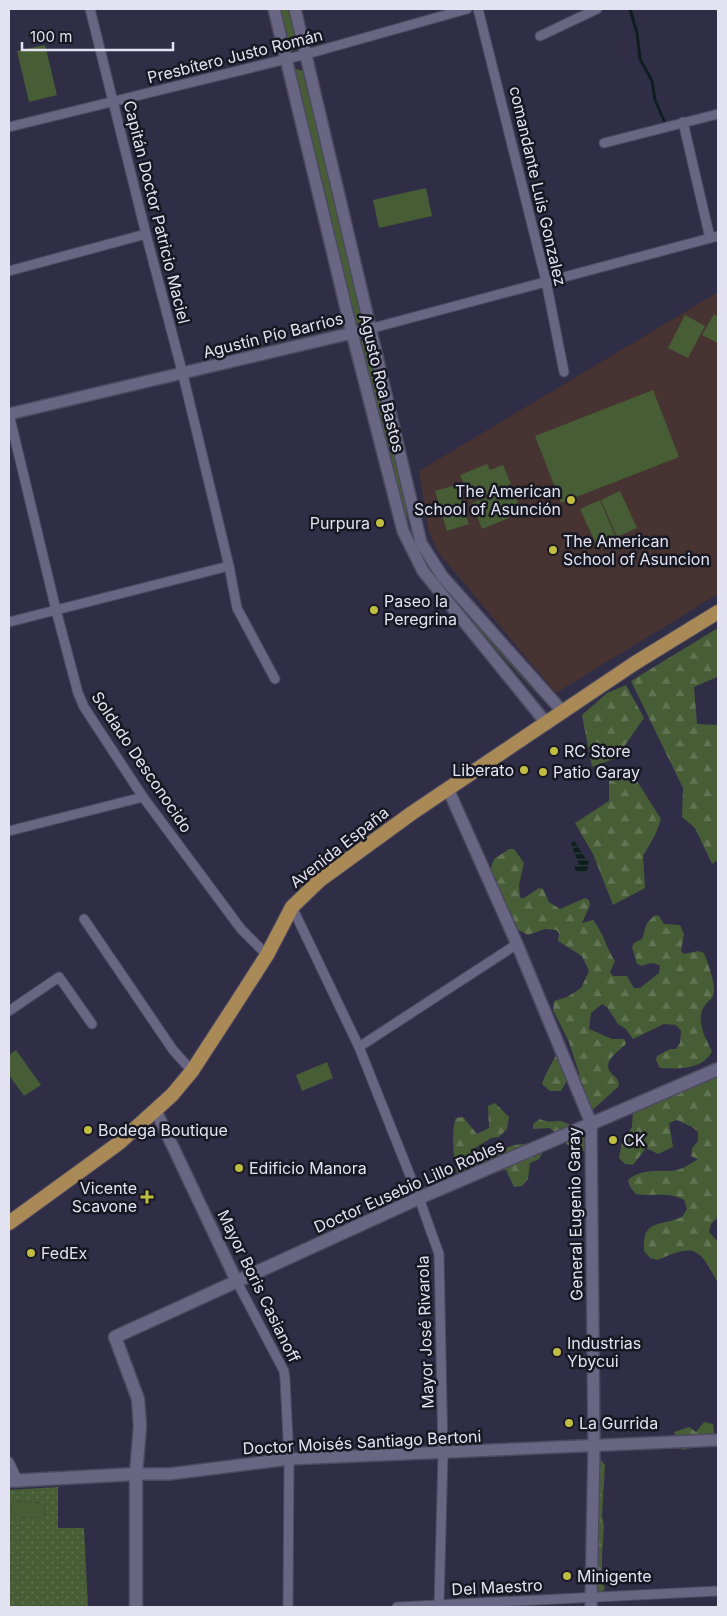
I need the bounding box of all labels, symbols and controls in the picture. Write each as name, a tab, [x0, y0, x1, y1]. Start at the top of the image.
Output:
scale bar	[22, 20, 174, 52]
street label: Presbítero Justo Román	[145, 25, 325, 87]
text: 100 m	[30, 27, 72, 46]
street label: comandante Luis Gonzalez	[505, 84, 571, 288]
street label: Capitán Doctor Patricio Maciel	[120, 98, 194, 326]
street label: Agustín Pío Barrios	[201, 308, 345, 362]
street label: Agusto Roa Bastos	[355, 312, 409, 454]
place label: The American School of Asunción	[414, 481, 561, 519]
marker: The American School of Asunción	[565, 494, 577, 506]
place label: Purpura	[310, 513, 370, 533]
marker: Purpura	[374, 517, 386, 529]
place label: The American School of Asuncion	[563, 531, 710, 569]
marker: The American School of Asuncion	[547, 544, 559, 556]
place label: Paseo la Peregrina	[384, 591, 457, 629]
marker: Paseo la Peregrina	[368, 604, 380, 616]
street label: Soldado Desconocido	[87, 688, 197, 836]
place label: RC Store	[564, 741, 631, 761]
marker: RC Store	[548, 745, 560, 757]
place label: Liberato	[452, 760, 514, 780]
place label: Patio Garay	[553, 762, 640, 782]
marker: Liberato	[518, 764, 530, 776]
marker: Patio Garay	[537, 766, 549, 778]
street label: Avenida España	[286, 802, 392, 892]
place label: Bodega Boutique	[98, 1120, 228, 1140]
marker: Bodega Boutique	[82, 1124, 94, 1136]
street label: General Eugenio Garay	[563, 1127, 587, 1301]
place label: CK	[623, 1130, 646, 1150]
marker: CK	[607, 1134, 619, 1146]
street label: Doctor Eusebio Lillo Robles	[311, 1135, 507, 1237]
place label: Edificio Manora	[249, 1158, 367, 1178]
marker: Edificio Manora	[233, 1162, 245, 1174]
place label: Vicente Scavone	[72, 1178, 137, 1216]
marker: Vicente Scavone	[141, 1191, 153, 1203]
street label: Mayor Boris Casianoff	[213, 1206, 305, 1366]
place label: FedEx	[41, 1243, 88, 1263]
marker: FedEx	[25, 1247, 37, 1259]
street label: Mayor José Rivarola	[412, 1255, 438, 1409]
place label: Industrias Ybycui	[567, 1333, 641, 1371]
marker: Industrias Ybycui	[551, 1346, 563, 1358]
place label: La Gurrida	[579, 1413, 658, 1433]
marker: La Gurrida	[563, 1417, 575, 1429]
street label: Doctor Moisés Santiago Bertoni	[242, 1426, 482, 1458]
place label: Minigente	[577, 1566, 652, 1586]
marker: Minigente	[561, 1570, 573, 1582]
street label: Del Maestro	[451, 1575, 543, 1599]

